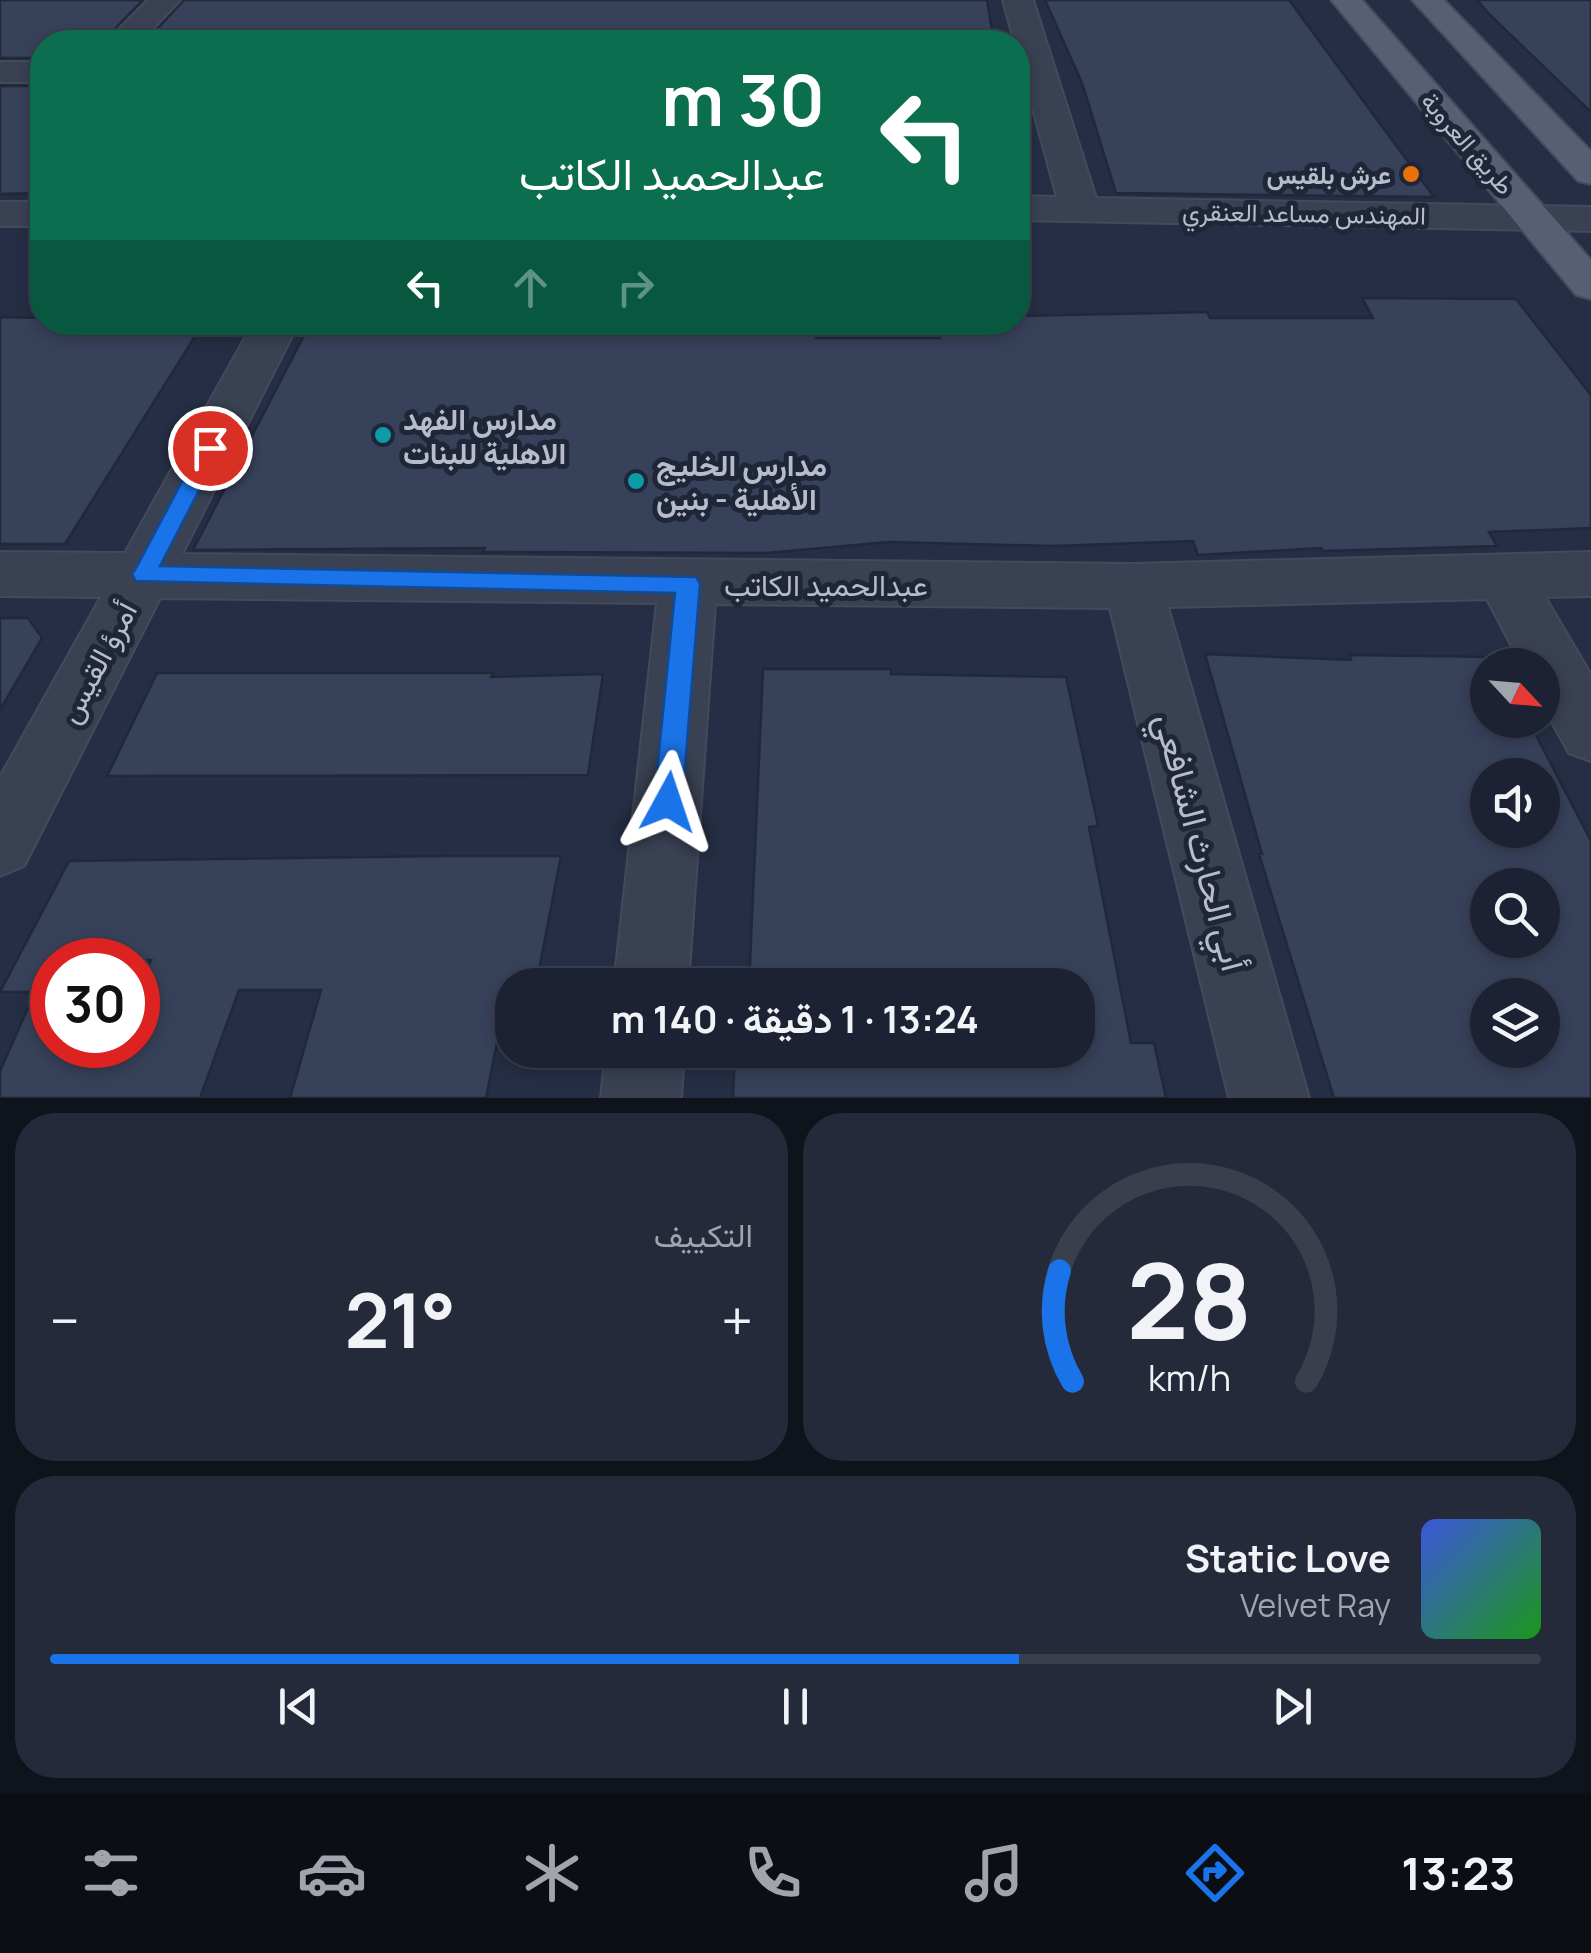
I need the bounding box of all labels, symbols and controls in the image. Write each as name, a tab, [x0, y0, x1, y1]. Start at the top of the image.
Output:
text: 30 m	[661, 51, 825, 147]
icon: left	[860, 70, 990, 200]
street label: طريق العروبة	[1413, 84, 1523, 202]
text: عبدالحميد الكاتب	[519, 142, 825, 204]
place label: عرش بلقيس	[1266, 157, 1391, 192]
marker: عرش بلقيس	[1400, 163, 1422, 185]
street label: المهندس مساعد العنقري	[1182, 193, 1426, 237]
icon: left	[398, 260, 453, 315]
icon: ahead	[503, 260, 558, 315]
icon: right	[608, 260, 663, 315]
place label: مدارس الفهد الاهلية للبنات	[403, 398, 566, 473]
pin	[168, 406, 253, 491]
icon: arrive	[183, 421, 238, 476]
marker: مدارس الفهد الاهلية للبنات	[372, 424, 394, 446]
place label: مدارس الخليج الأهلية - بنين	[656, 444, 827, 519]
marker: مدارس الخليج الأهلية - بنين	[625, 470, 647, 492]
street label: عبدالحميد الكاتب	[724, 564, 928, 605]
street label: أمرؤ القيس	[48, 594, 146, 730]
north arrow	[1470, 648, 1560, 738]
map controls	[1470, 648, 1560, 1068]
street label: أبي الحارث الشافعي	[1138, 708, 1258, 978]
position arrow	[616, 750, 720, 854]
button: sound	[1470, 758, 1560, 848]
button: search	[1470, 868, 1560, 958]
speed limit sign: 30	[30, 938, 160, 1068]
button: layers	[1470, 978, 1560, 1068]
text: 13:24 · 1 دقيقة · 140 m	[611, 992, 979, 1044]
text: التكييف	[654, 1213, 753, 1257]
text: 28	[1127, 1228, 1252, 1370]
text: 21°	[345, 1268, 456, 1371]
text: −	[50, 1282, 80, 1358]
text: +	[721, 1282, 753, 1358]
text: km/h	[1148, 1353, 1231, 1402]
text: Static Love	[1185, 1531, 1391, 1583]
text: Velvet Ray	[1240, 1583, 1391, 1627]
icon: previous	[271, 1679, 326, 1734]
icon: pause	[768, 1679, 823, 1734]
icon: next	[1265, 1679, 1320, 1734]
icon: filters	[76, 1838, 146, 1908]
icon: car	[297, 1838, 367, 1908]
icon: climate	[517, 1838, 587, 1908]
icon: phone	[738, 1838, 808, 1908]
icon: music	[959, 1838, 1029, 1908]
icon: directions	[1180, 1838, 1250, 1908]
text: 13:23	[1401, 1842, 1516, 1904]

